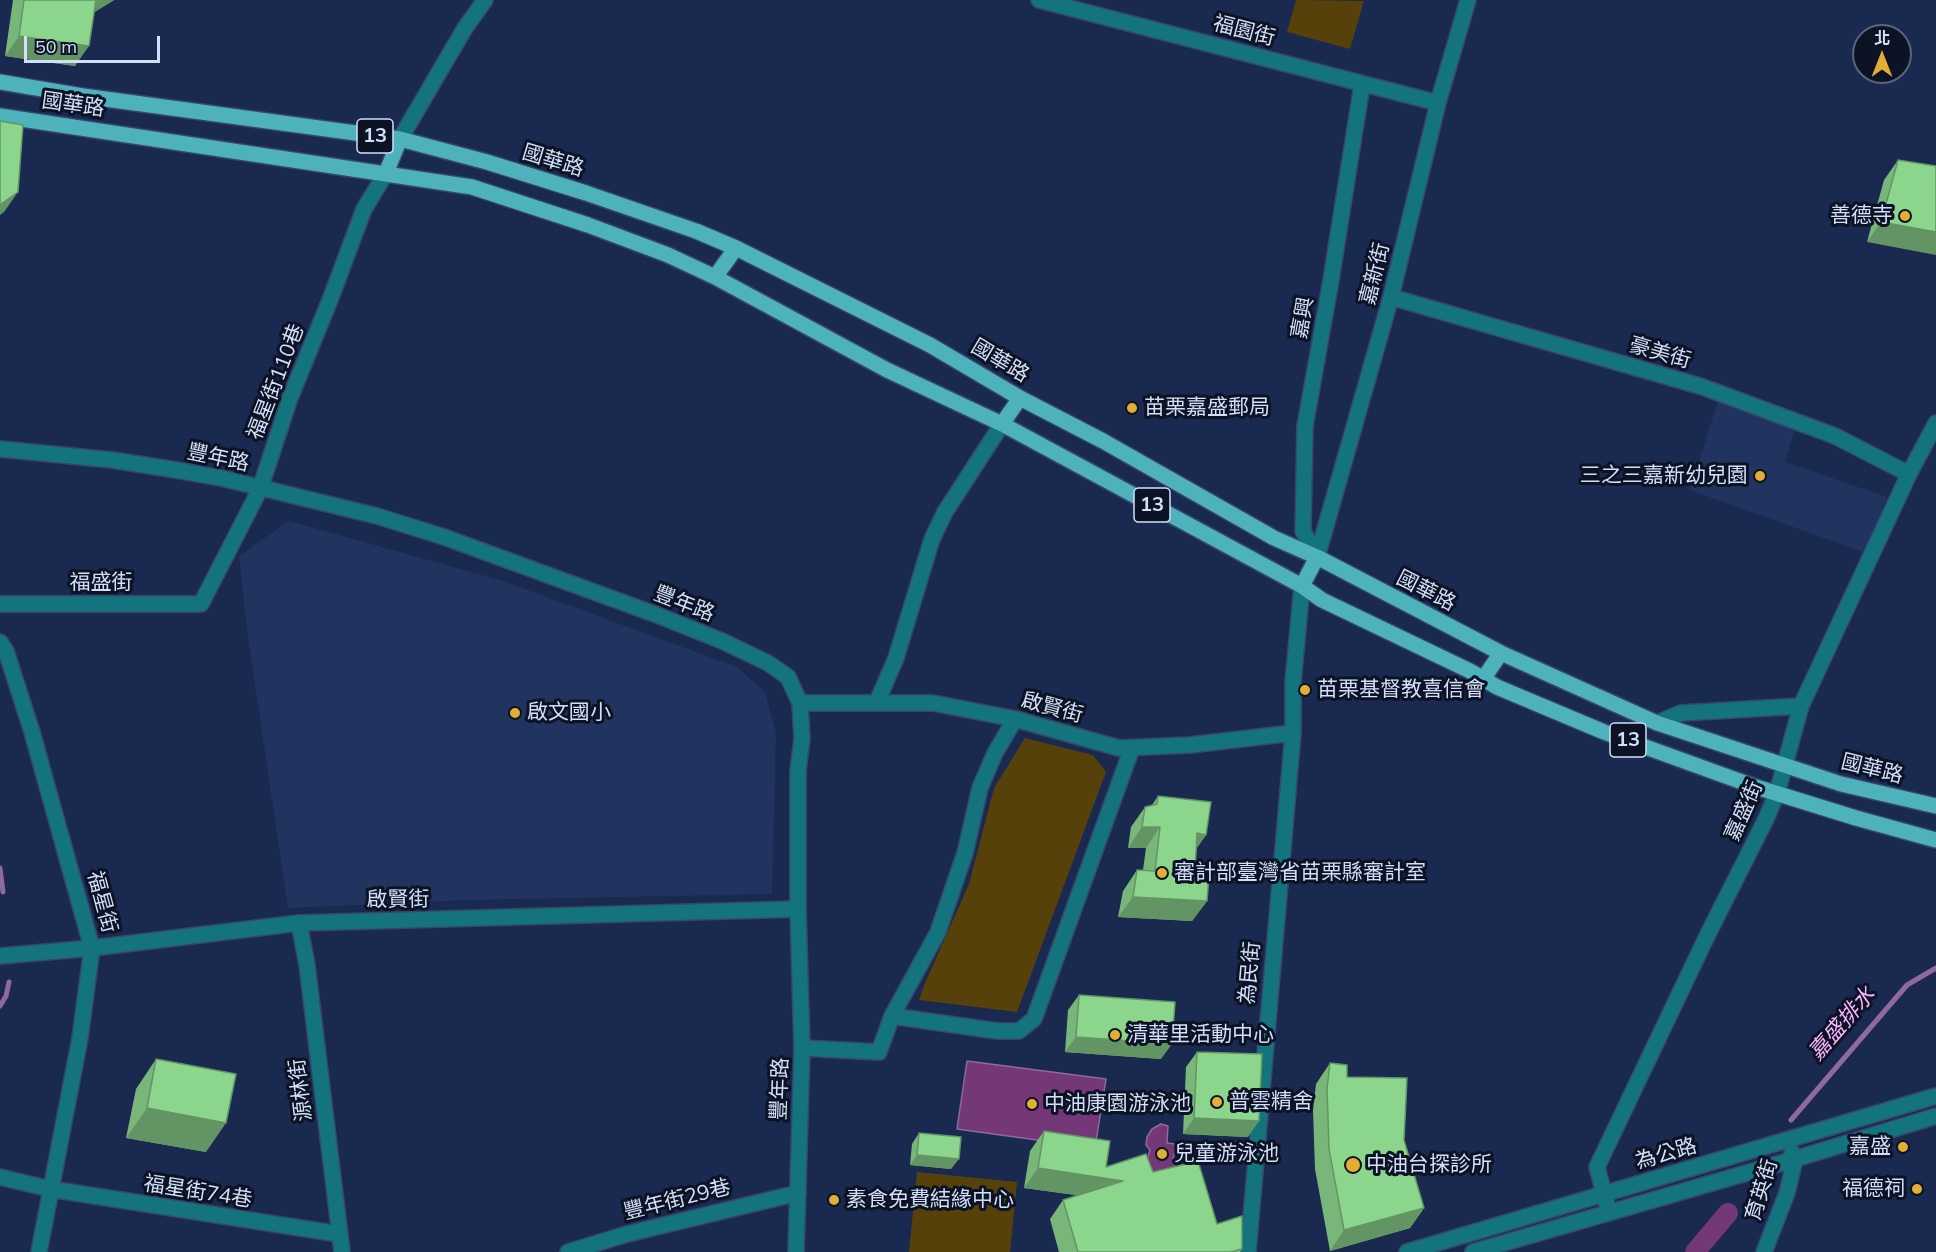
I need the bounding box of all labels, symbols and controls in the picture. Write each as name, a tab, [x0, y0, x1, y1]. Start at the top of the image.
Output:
street label: 福園街	[1210, 11, 1278, 51]
scale bar	[27, 24, 164, 62]
north arrow	[1852, 24, 1912, 84]
text: 北	[1874, 28, 1890, 48]
text: 50 m	[35, 35, 77, 58]
street label: 國華路	[40, 88, 106, 122]
road number: 13	[357, 119, 393, 153]
street label: 國華路	[519, 140, 587, 182]
place label: 善德寺	[1830, 203, 1893, 229]
marker: 善德寺	[1898, 209, 1912, 223]
street label: 嘉新街	[1355, 240, 1395, 308]
street label: 嘉興	[1287, 295, 1319, 341]
street label: 福星街110巷	[242, 321, 310, 443]
street label: 豪美街	[1626, 332, 1694, 374]
street label: 國華路	[967, 334, 1033, 388]
place label: 苗栗嘉盛郵局	[1144, 395, 1270, 421]
marker: 苗栗嘉盛郵局	[1125, 401, 1139, 415]
street label: 豐年路	[185, 439, 251, 477]
place label: 三之三嘉新幼兒園	[1580, 463, 1748, 489]
marker: 三之三嘉新幼兒園	[1753, 469, 1767, 483]
road number: 13	[1134, 488, 1170, 522]
street label: 國華路	[1392, 565, 1460, 617]
street label: 福盛街	[70, 570, 132, 596]
street label: 豐年路	[650, 581, 718, 627]
place label: 苗栗基督教喜信會	[1317, 677, 1485, 703]
marker: 苗栗基督教喜信會	[1298, 683, 1312, 697]
street label: 啟賢街	[1018, 688, 1086, 728]
place label: 啟文國小	[527, 700, 611, 726]
marker: 啟文國小	[508, 706, 522, 720]
road number: 13	[1610, 723, 1646, 757]
street label: 國華路	[1838, 749, 1906, 789]
street label: 嘉盛街	[1720, 777, 1768, 845]
place label: 審計部臺灣省苗栗縣審計室	[1174, 860, 1426, 886]
marker: 審計部臺灣省苗栗縣審計室	[1155, 866, 1169, 880]
street label: 福星街	[82, 868, 122, 936]
street label: 啟賢街	[366, 887, 430, 913]
street label: 為民街	[1235, 941, 1265, 1005]
water label: 嘉盛排水	[1803, 982, 1881, 1066]
place label: 清華里活動中心	[1127, 1022, 1274, 1048]
marker: 清華里活動中心	[1108, 1028, 1122, 1042]
street label: 源林街	[285, 1057, 317, 1123]
street label: 豐年路	[766, 1057, 794, 1121]
place label: 普雲精舍	[1229, 1089, 1313, 1115]
place label: 中油康園游泳池	[1044, 1091, 1191, 1117]
marker: 普雲精舍	[1210, 1095, 1224, 1109]
marker: 中油康園游泳池	[1025, 1097, 1039, 1111]
street label: 為公路	[1632, 1133, 1700, 1175]
place label: 嘉盛	[1849, 1134, 1891, 1160]
marker: 嘉盛	[1896, 1140, 1910, 1154]
place label: 兒童游泳池	[1174, 1141, 1279, 1167]
marker: 兒童游泳池	[1155, 1147, 1169, 1161]
place label: 中油台探診所	[1366, 1152, 1492, 1178]
marker: 中油台探診所	[1344, 1156, 1362, 1174]
street label: 育英街	[1741, 1156, 1783, 1224]
street label: 福星街74巷	[142, 1171, 254, 1213]
street label: 豐年街29巷	[621, 1175, 733, 1225]
place label: 福德祠	[1842, 1176, 1905, 1202]
marker: 福德祠	[1910, 1182, 1924, 1196]
place label: 素食免費結緣中心	[846, 1187, 1014, 1213]
marker: 素食免費結緣中心	[827, 1193, 841, 1207]

